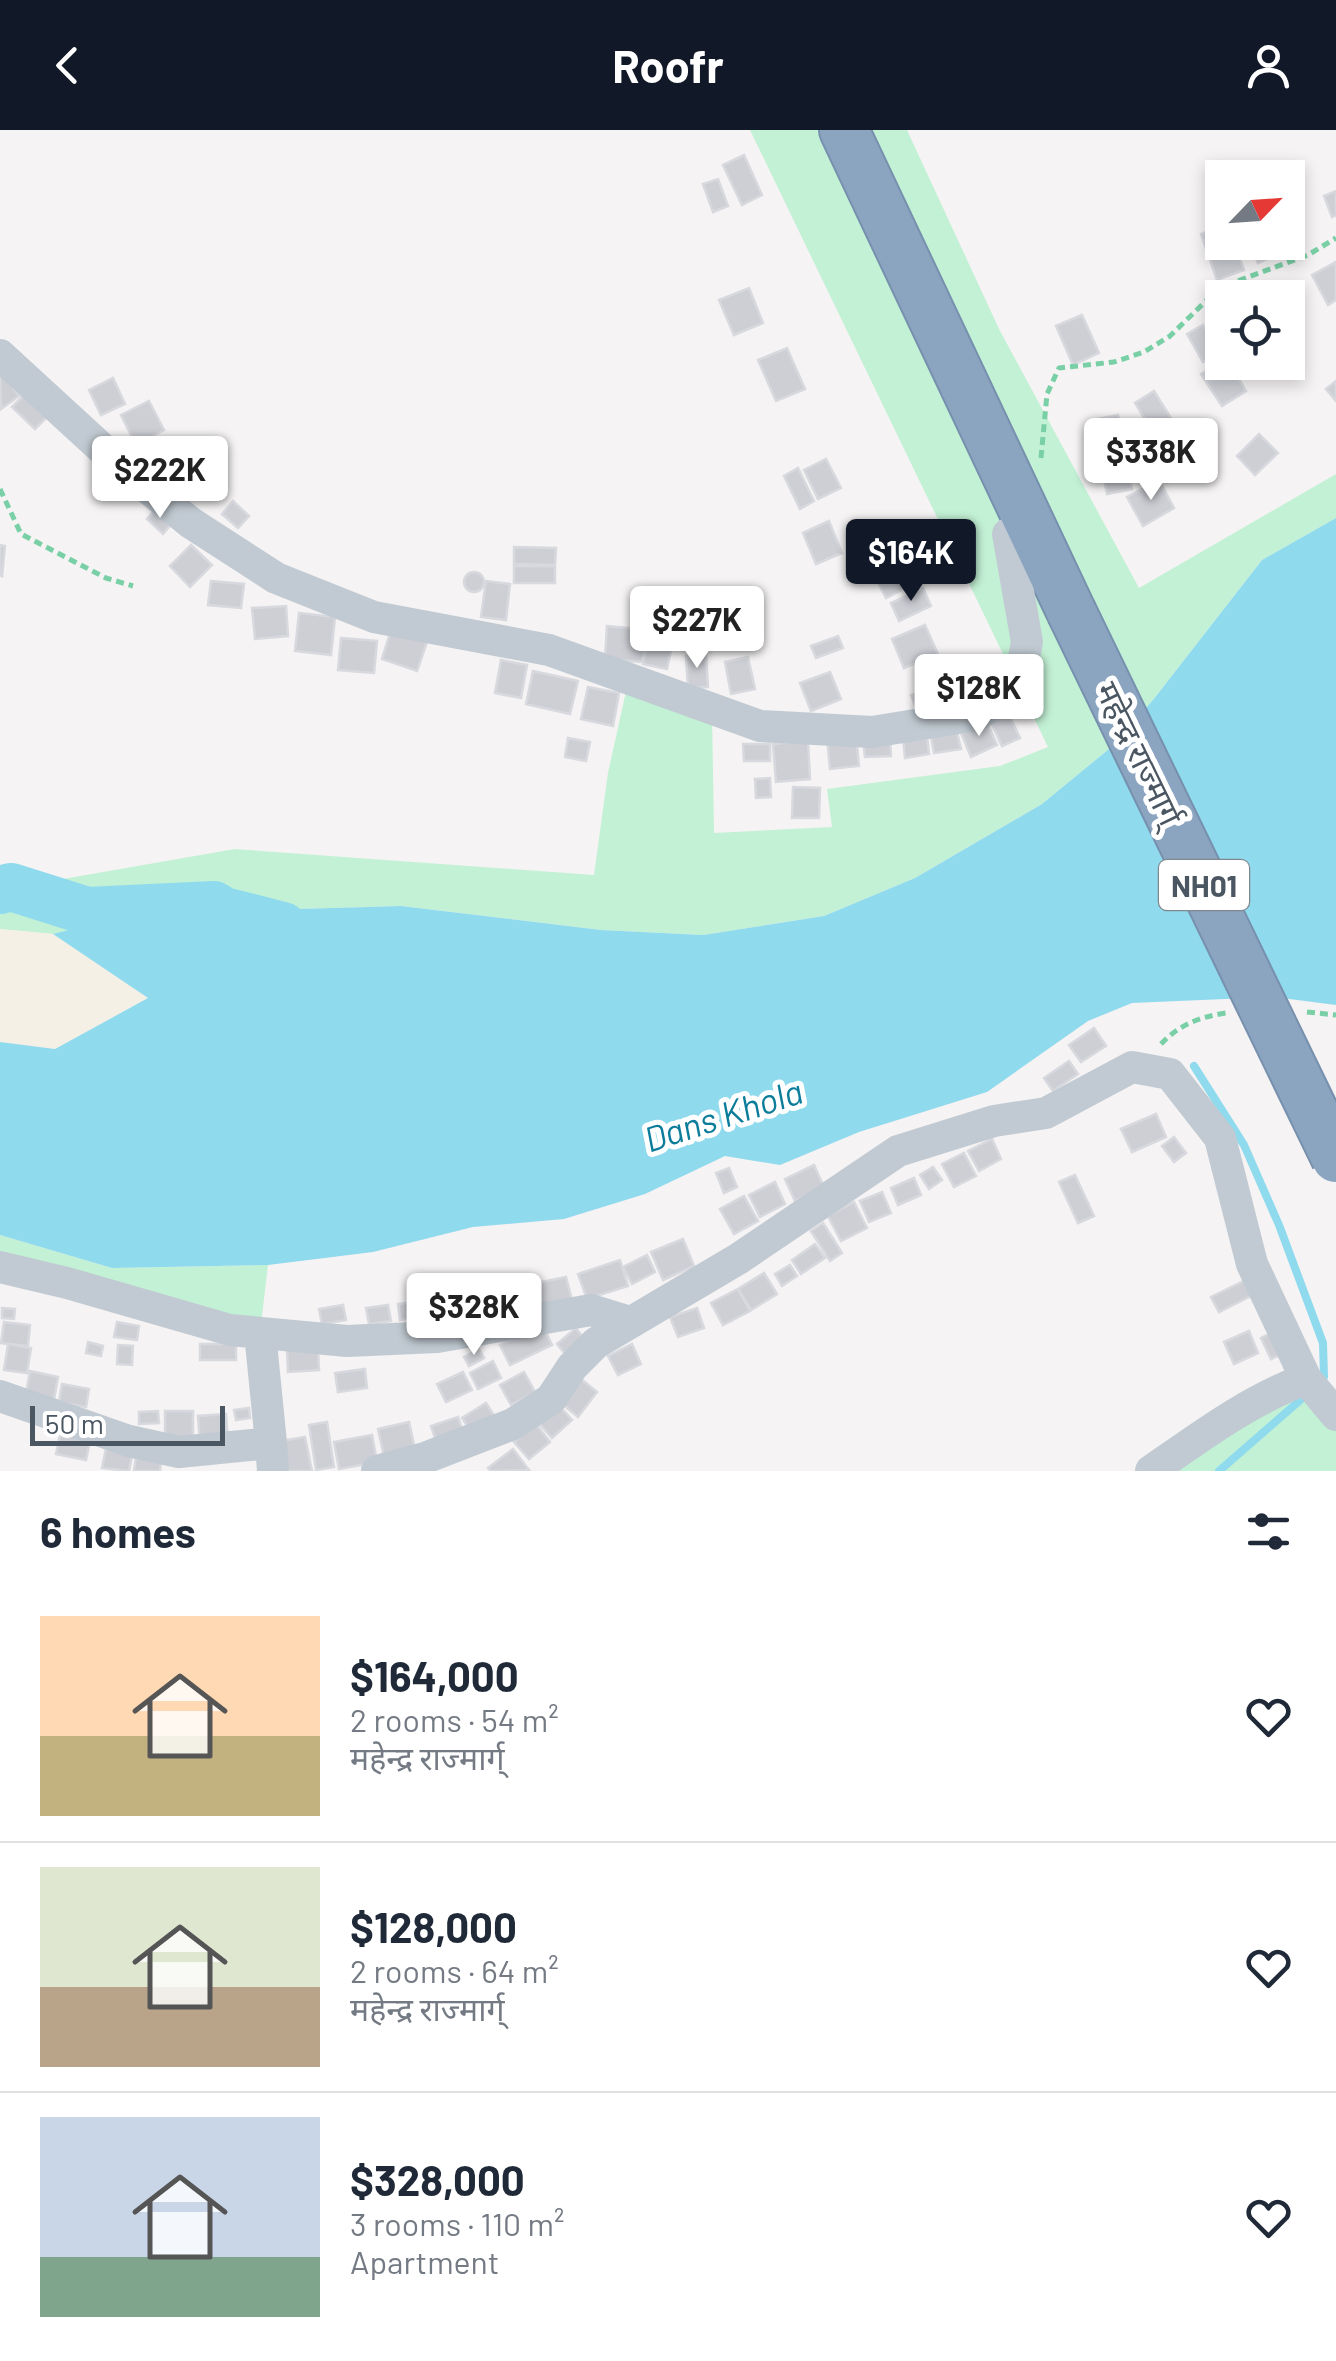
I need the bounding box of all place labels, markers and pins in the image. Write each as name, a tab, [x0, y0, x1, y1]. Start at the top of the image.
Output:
pin: $338K	[1081, 418, 1221, 503]
pin: $222K	[90, 436, 230, 521]
pin: $164K	[841, 519, 981, 604]
pin: $227K	[627, 586, 767, 671]
pin: $128K	[909, 654, 1049, 739]
pin: $328K	[404, 1273, 544, 1358]

